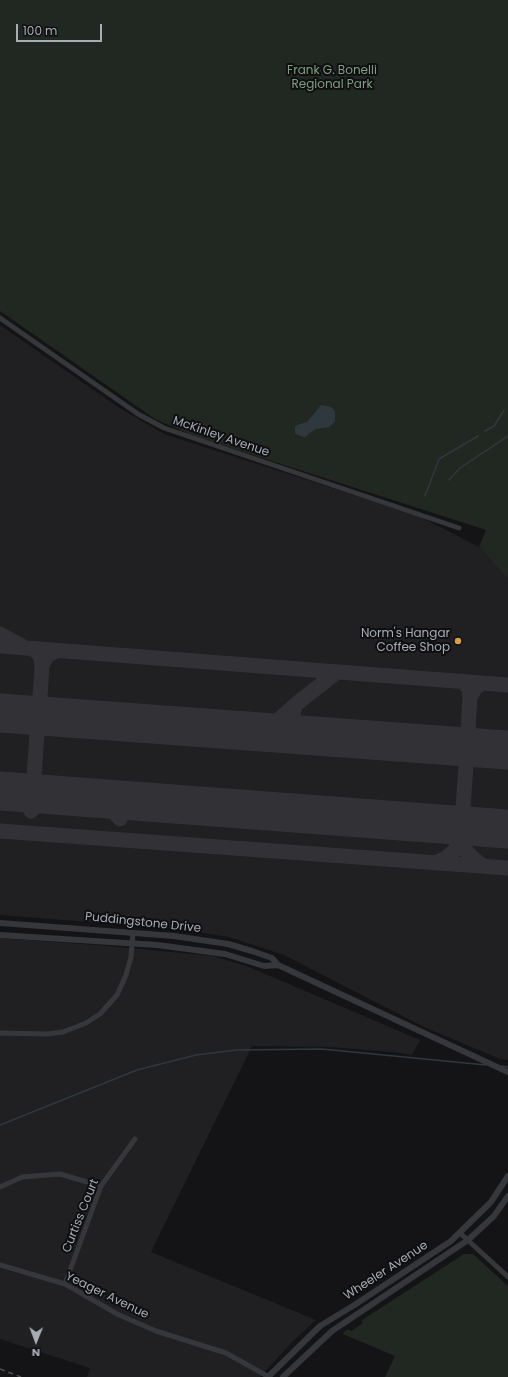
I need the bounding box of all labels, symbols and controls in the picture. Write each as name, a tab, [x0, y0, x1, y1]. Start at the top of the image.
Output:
scale bar	[18, 16, 104, 42]
text: 100 m	[23, 22, 57, 39]
park label: Frank G. Bonelli Regional Park	[287, 64, 377, 92]
street label: McKinley Avenue	[171, 414, 271, 460]
place label: Norm's Hangar Coffee Shop	[361, 627, 450, 655]
marker: Norm's Hangar Coffee Shop	[453, 636, 463, 646]
street label: Puddingstone Drive	[84, 910, 202, 936]
street label: Curtiss Court	[60, 1177, 102, 1255]
street label: Wheeler Avenue	[341, 1238, 431, 1304]
street label: Yeager Avenue	[63, 1270, 151, 1322]
north arrow	[16, 1321, 56, 1361]
text: N	[32, 1345, 40, 1361]

